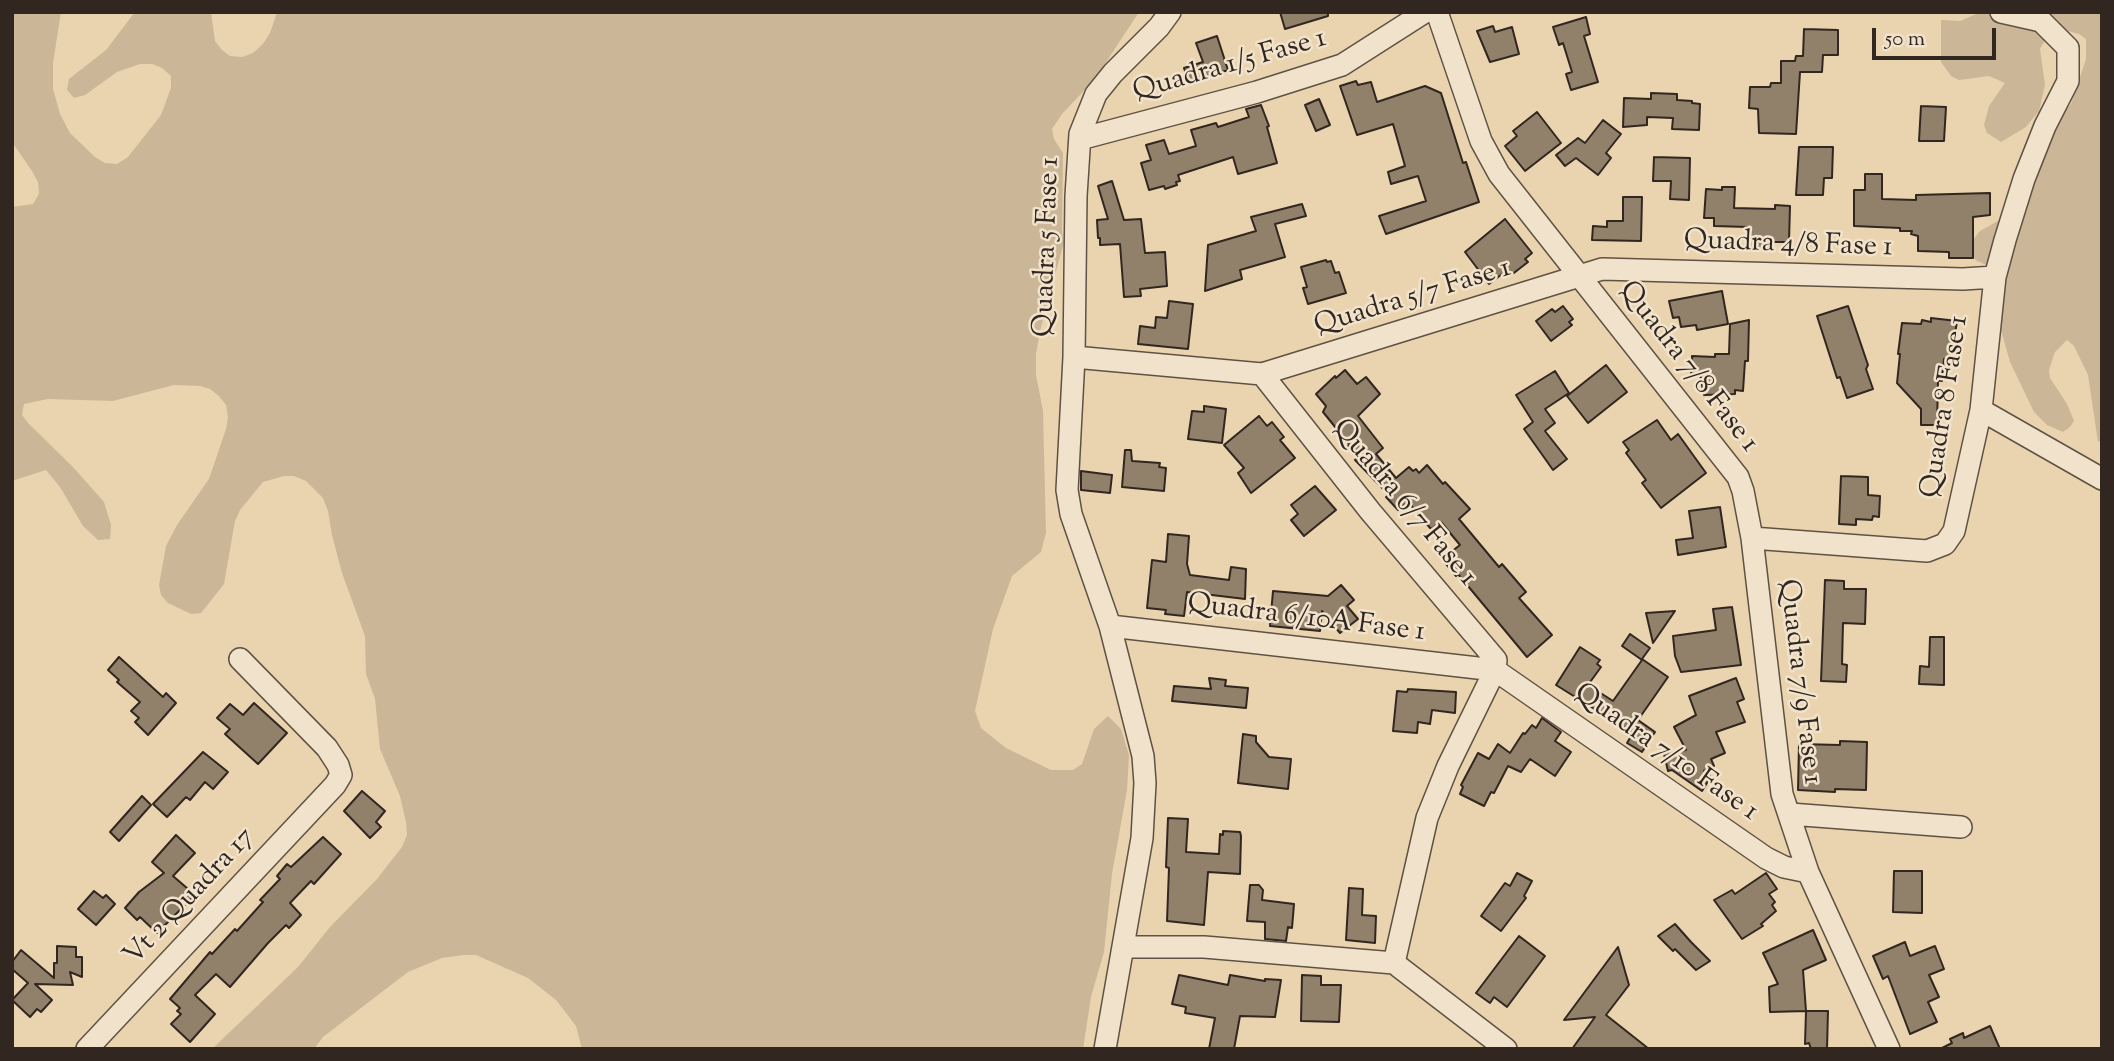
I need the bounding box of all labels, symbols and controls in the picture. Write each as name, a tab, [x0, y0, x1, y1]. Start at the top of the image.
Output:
scale bar	[1876, 14, 2000, 58]
street label: Quadra 1/5 Fase 1	[1130, 23, 1330, 111]
text: 50 m	[1885, 25, 1925, 55]
street label: Quadra 5 Fase 1	[1029, 156, 1069, 338]
street label: Quadra 4/8 Fase 1	[1683, 226, 1893, 266]
street label: Quadra 5/7 Fase 1	[1311, 253, 1515, 345]
street label: Quadra 7/8 Fase 1	[1610, 276, 1764, 460]
street label: Quadra 8 Fase 1	[1916, 313, 1978, 501]
street label: Quadra 6/7 Fase 1	[1323, 414, 1483, 594]
street label: Quadra 7/9 Fase 1	[1769, 578, 1827, 786]
street label: Quadra 6/10A Fase 1	[1185, 589, 1427, 651]
street label: Quadra 7/10 Fase 1	[1566, 678, 1764, 830]
street label: Vt 2 Quadra 17	[119, 822, 263, 974]

